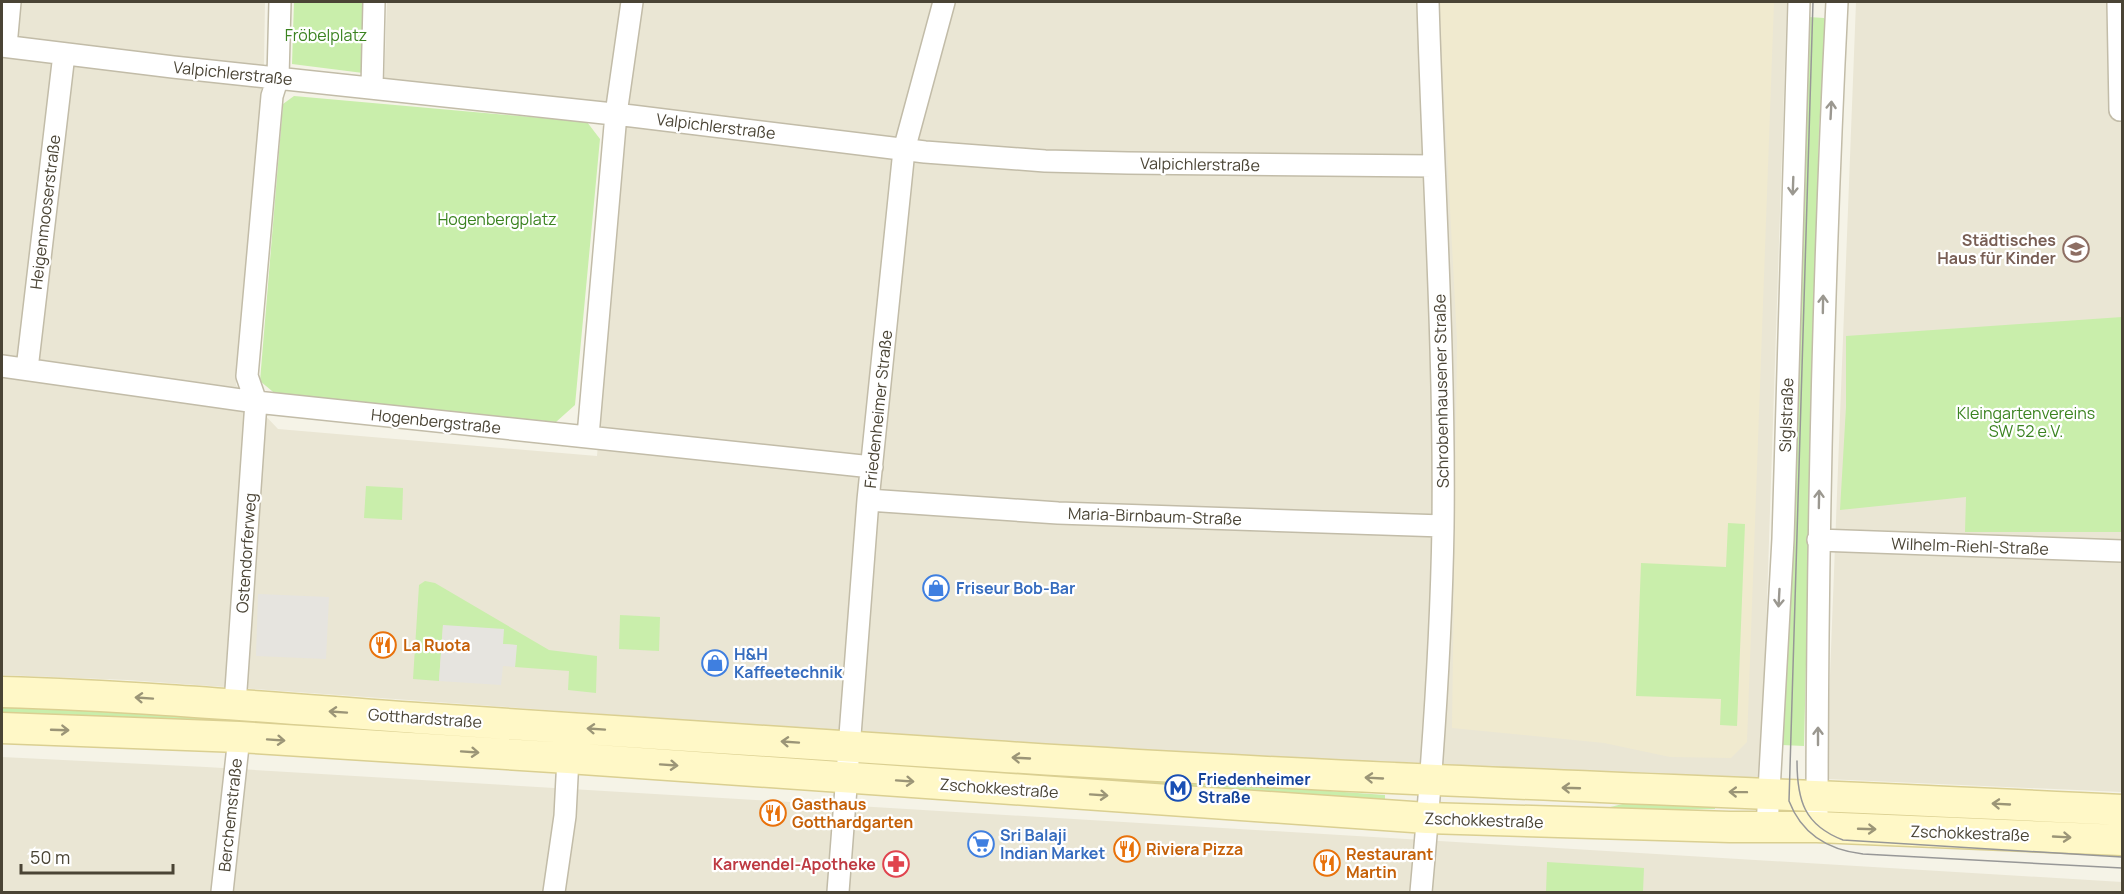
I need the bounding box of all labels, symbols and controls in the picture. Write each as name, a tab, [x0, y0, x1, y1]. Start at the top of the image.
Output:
park label: Fröbelplatz	[285, 24, 367, 46]
street label: Valpichlerstraße	[172, 56, 294, 90]
one-way arrow	[1826, 100, 1837, 120]
street label: Valpichlerstraße	[655, 108, 777, 144]
street label: Heigenmooserstraße	[25, 133, 65, 291]
street label: Valpichlerstraße	[1140, 152, 1260, 176]
one-way arrow	[1788, 175, 1799, 195]
park label: Hogenbergplatz	[437, 208, 557, 230]
place label: Städtisches Haus für Kinder	[1937, 229, 2056, 269]
school or university icon: Städtisches Haus für Kinder	[2061, 234, 2091, 264]
street label: Schrobenhausener Straße	[1428, 294, 1454, 488]
one-way arrow	[1818, 295, 1829, 315]
street label: Friedenheimer Straße	[859, 329, 897, 489]
street label: Siglstraße	[1774, 377, 1798, 453]
park label: Kleingartenvereins SW 52 e.V.	[1957, 402, 2095, 442]
street label: Hogenbergstraße	[370, 403, 502, 439]
one-way arrow	[1813, 490, 1825, 510]
street label: Ostendorferweg	[231, 492, 261, 614]
street label: Maria-Birnbaum-Straße	[1068, 502, 1242, 530]
street label: Wilhelm-Riehl-Straße	[1891, 532, 2049, 560]
shop icon: Friseur Bob-Bar	[921, 573, 951, 603]
place label: Friseur Bob-Bar	[956, 577, 1075, 599]
one-way arrow	[1774, 587, 1785, 607]
restaurant icon: La Ruota	[368, 630, 398, 660]
place label: La Ruota	[403, 634, 471, 656]
place label: H&H Kaffeetechnik	[734, 643, 843, 683]
shop icon: H&H Kaffeetechnik	[700, 648, 730, 678]
one-way arrow	[134, 692, 154, 703]
street label: Gotthardstraße	[367, 703, 483, 733]
one-way arrow	[329, 706, 349, 717]
one-way arrow	[49, 724, 69, 736]
one-way arrow	[586, 724, 606, 735]
one-way arrow	[1812, 727, 1823, 747]
one-way arrow	[265, 734, 285, 745]
one-way arrow	[781, 736, 801, 747]
one-way arrow	[460, 746, 480, 757]
one-way arrow	[1012, 752, 1032, 763]
street label: Berchemstraße	[213, 757, 247, 873]
one-way arrow	[658, 759, 678, 770]
place label: Friedenheimer Straße	[1198, 768, 1311, 808]
street label: Zschokkestraße	[939, 773, 1059, 803]
metro station icon: Friedenheimer Straße	[1163, 773, 1193, 803]
one-way arrow	[1364, 773, 1384, 784]
one-way arrow	[894, 776, 914, 787]
one-way arrow	[1561, 782, 1581, 793]
one-way arrow	[1728, 786, 1748, 798]
one-way arrow	[1089, 790, 1109, 801]
place label: Gasthaus Gotthardgarten	[792, 793, 913, 833]
restaurant icon: Gasthaus Gotthardgarten	[758, 798, 788, 828]
one-way arrow	[1992, 798, 2012, 809]
street label: Zschokkestraße	[1424, 807, 1544, 833]
street label: Zschokkestraße	[1910, 820, 2030, 846]
one-way arrow	[1857, 823, 1877, 835]
place label: Sri Balaji Indian Market	[1000, 824, 1106, 864]
supermarket icon: Sri Balaji Indian Market	[966, 829, 996, 859]
one-way arrow	[2051, 832, 2071, 843]
restaurant icon: Riviera Pizza	[1112, 834, 1142, 864]
scale bar	[21, 837, 172, 875]
place label: Riviera Pizza	[1146, 838, 1243, 860]
place label: Restaurant Martin	[1346, 843, 1433, 883]
text: 50 m	[30, 845, 70, 869]
restaurant icon: Restaurant Martin	[1312, 848, 1342, 878]
pharmacy icon: Karwendel-Apotheke	[881, 849, 911, 879]
place label: Karwendel-Apotheke	[713, 853, 876, 875]

